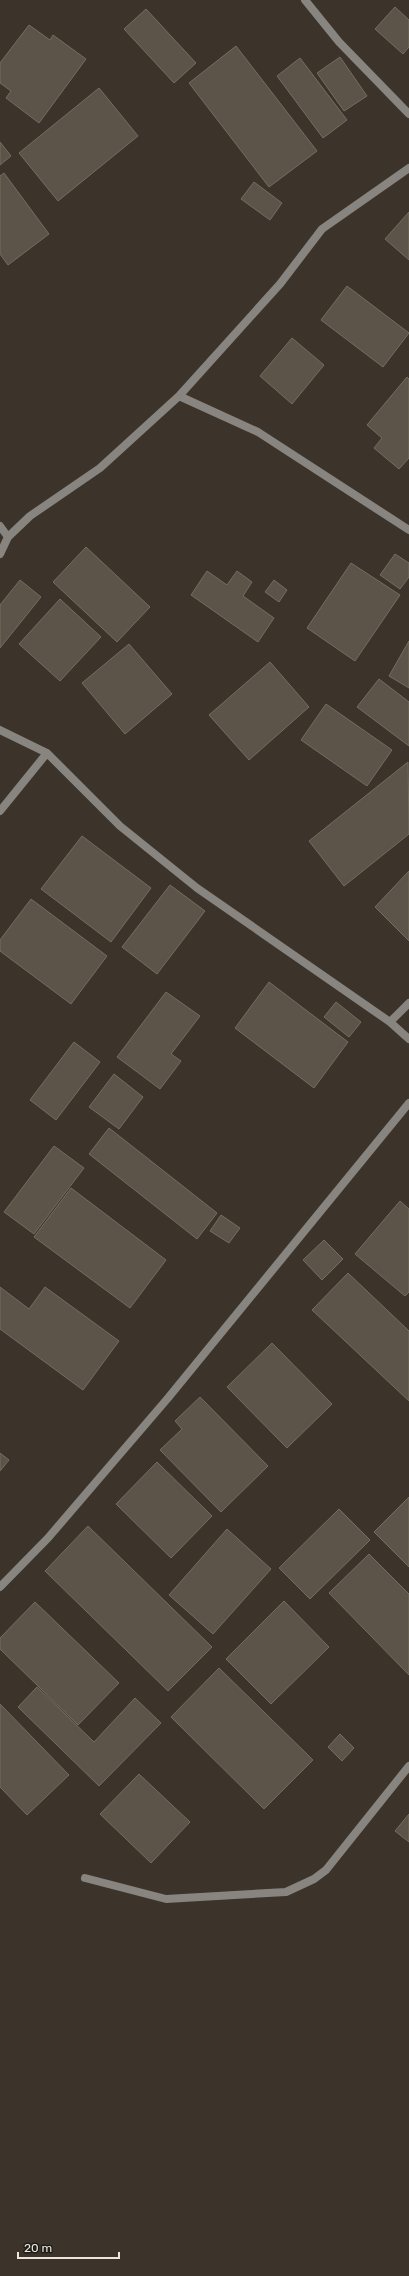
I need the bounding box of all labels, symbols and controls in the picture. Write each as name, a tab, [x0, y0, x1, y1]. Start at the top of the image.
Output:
scale bar	[18, 2234, 119, 2260]
text: 20 m	[24, 2241, 52, 2255]

